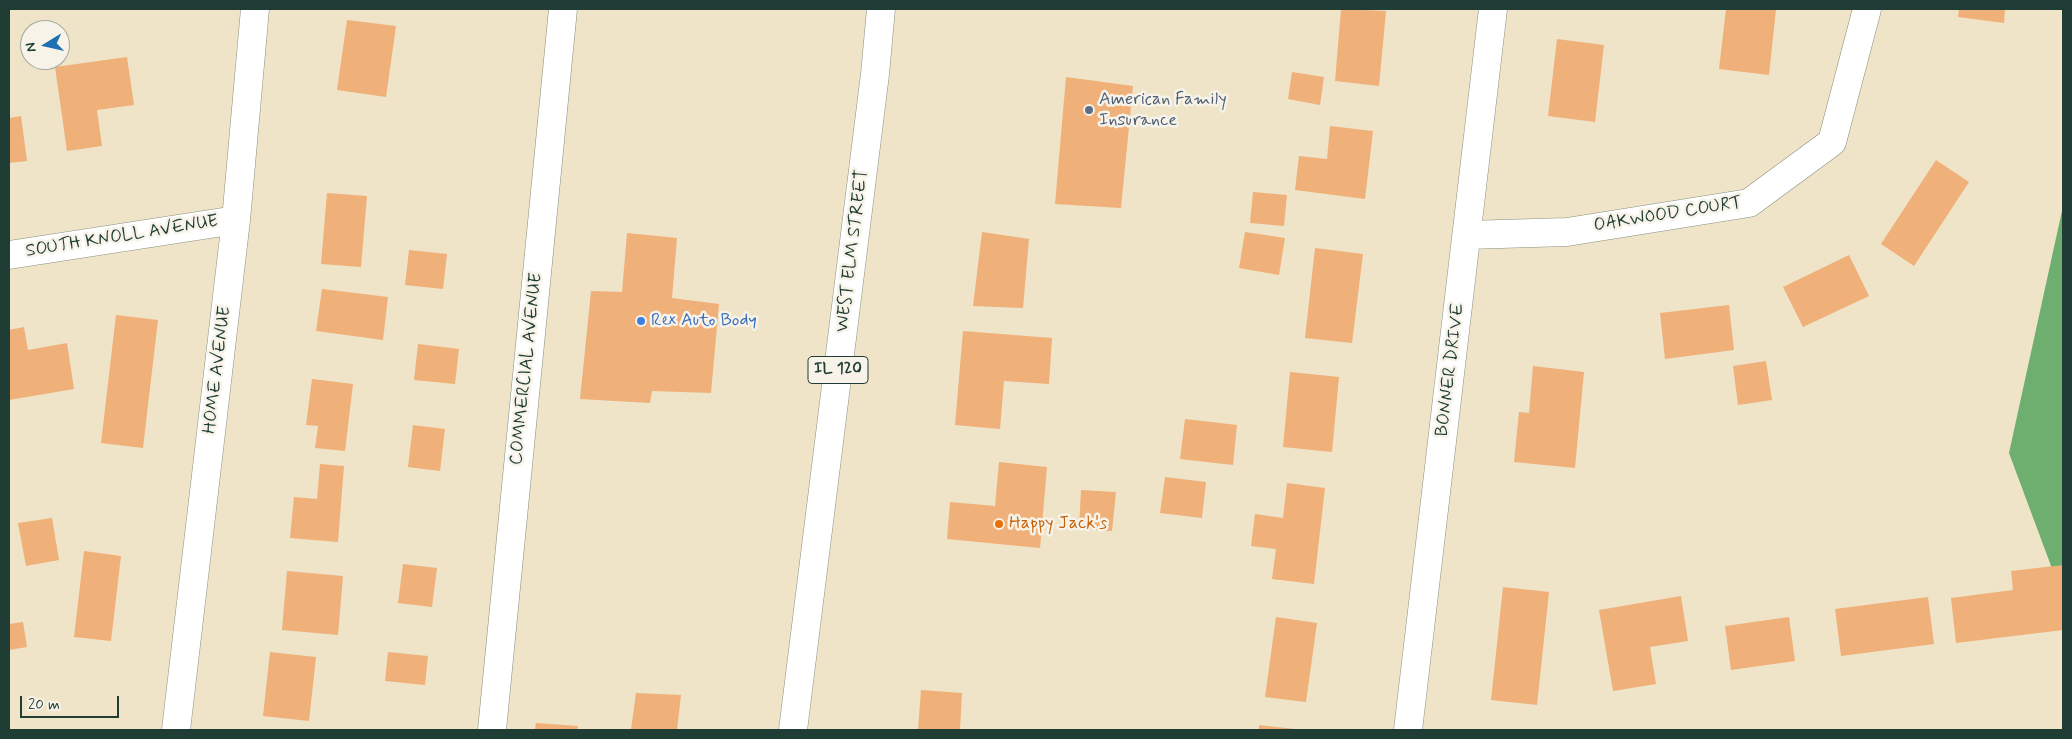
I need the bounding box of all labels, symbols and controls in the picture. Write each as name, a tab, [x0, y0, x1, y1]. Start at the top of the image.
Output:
north arrow	[20, 20, 70, 70]
text: N	[22, 41, 41, 53]
place label: American Family Insurance	[1099, 89, 1227, 132]
marker: American Family Insurance	[1083, 104, 1095, 116]
street label: WEST ELM STREET	[832, 168, 874, 334]
street label: OAKWOOD COURT	[1592, 193, 1744, 237]
street label: SOUTH KNOLL AVENUE	[24, 211, 220, 263]
street label: COMMERCIAL AVENUE	[506, 272, 548, 466]
street label: BONNER DRIVE	[1432, 302, 1470, 438]
street label: HOME AVENUE	[199, 305, 237, 435]
place label: Rex Auto Body	[651, 310, 757, 332]
marker: Rex Auto Body	[635, 315, 647, 327]
road number: IL 120	[808, 356, 868, 384]
place label: Happy Jack's	[1009, 513, 1107, 535]
marker: Happy Jack's	[993, 518, 1005, 530]
scale bar	[22, 686, 121, 718]
text: 20 m	[28, 695, 60, 715]

